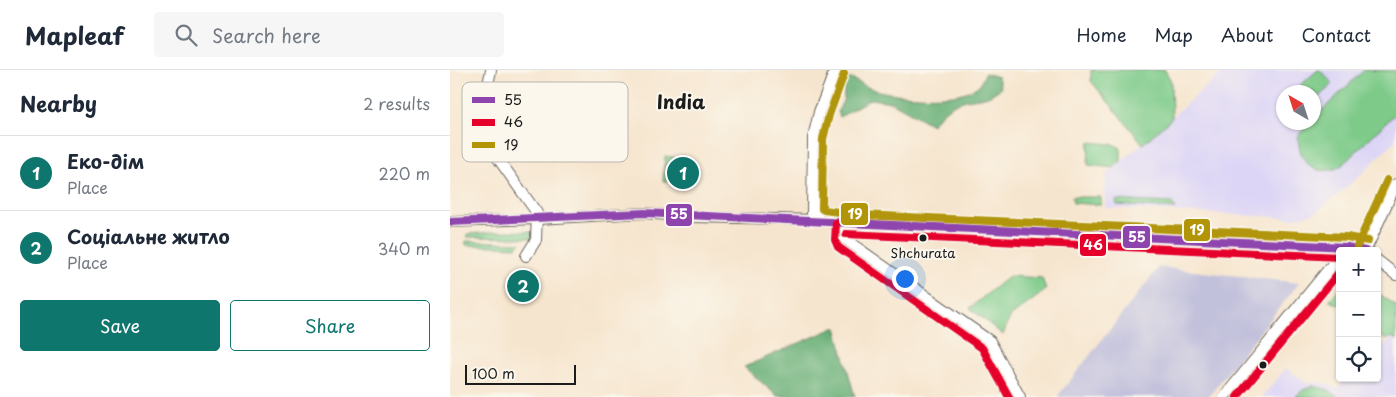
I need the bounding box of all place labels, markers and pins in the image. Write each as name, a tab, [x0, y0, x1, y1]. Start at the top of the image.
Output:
pin: 1	[667, 154, 699, 192]
marker: Shchurata	[918, 233, 928, 243]
place label: Shchurata	[891, 243, 956, 262]
pin: 2	[507, 267, 539, 305]
unlabelled marker	[1258, 360, 1268, 370]

